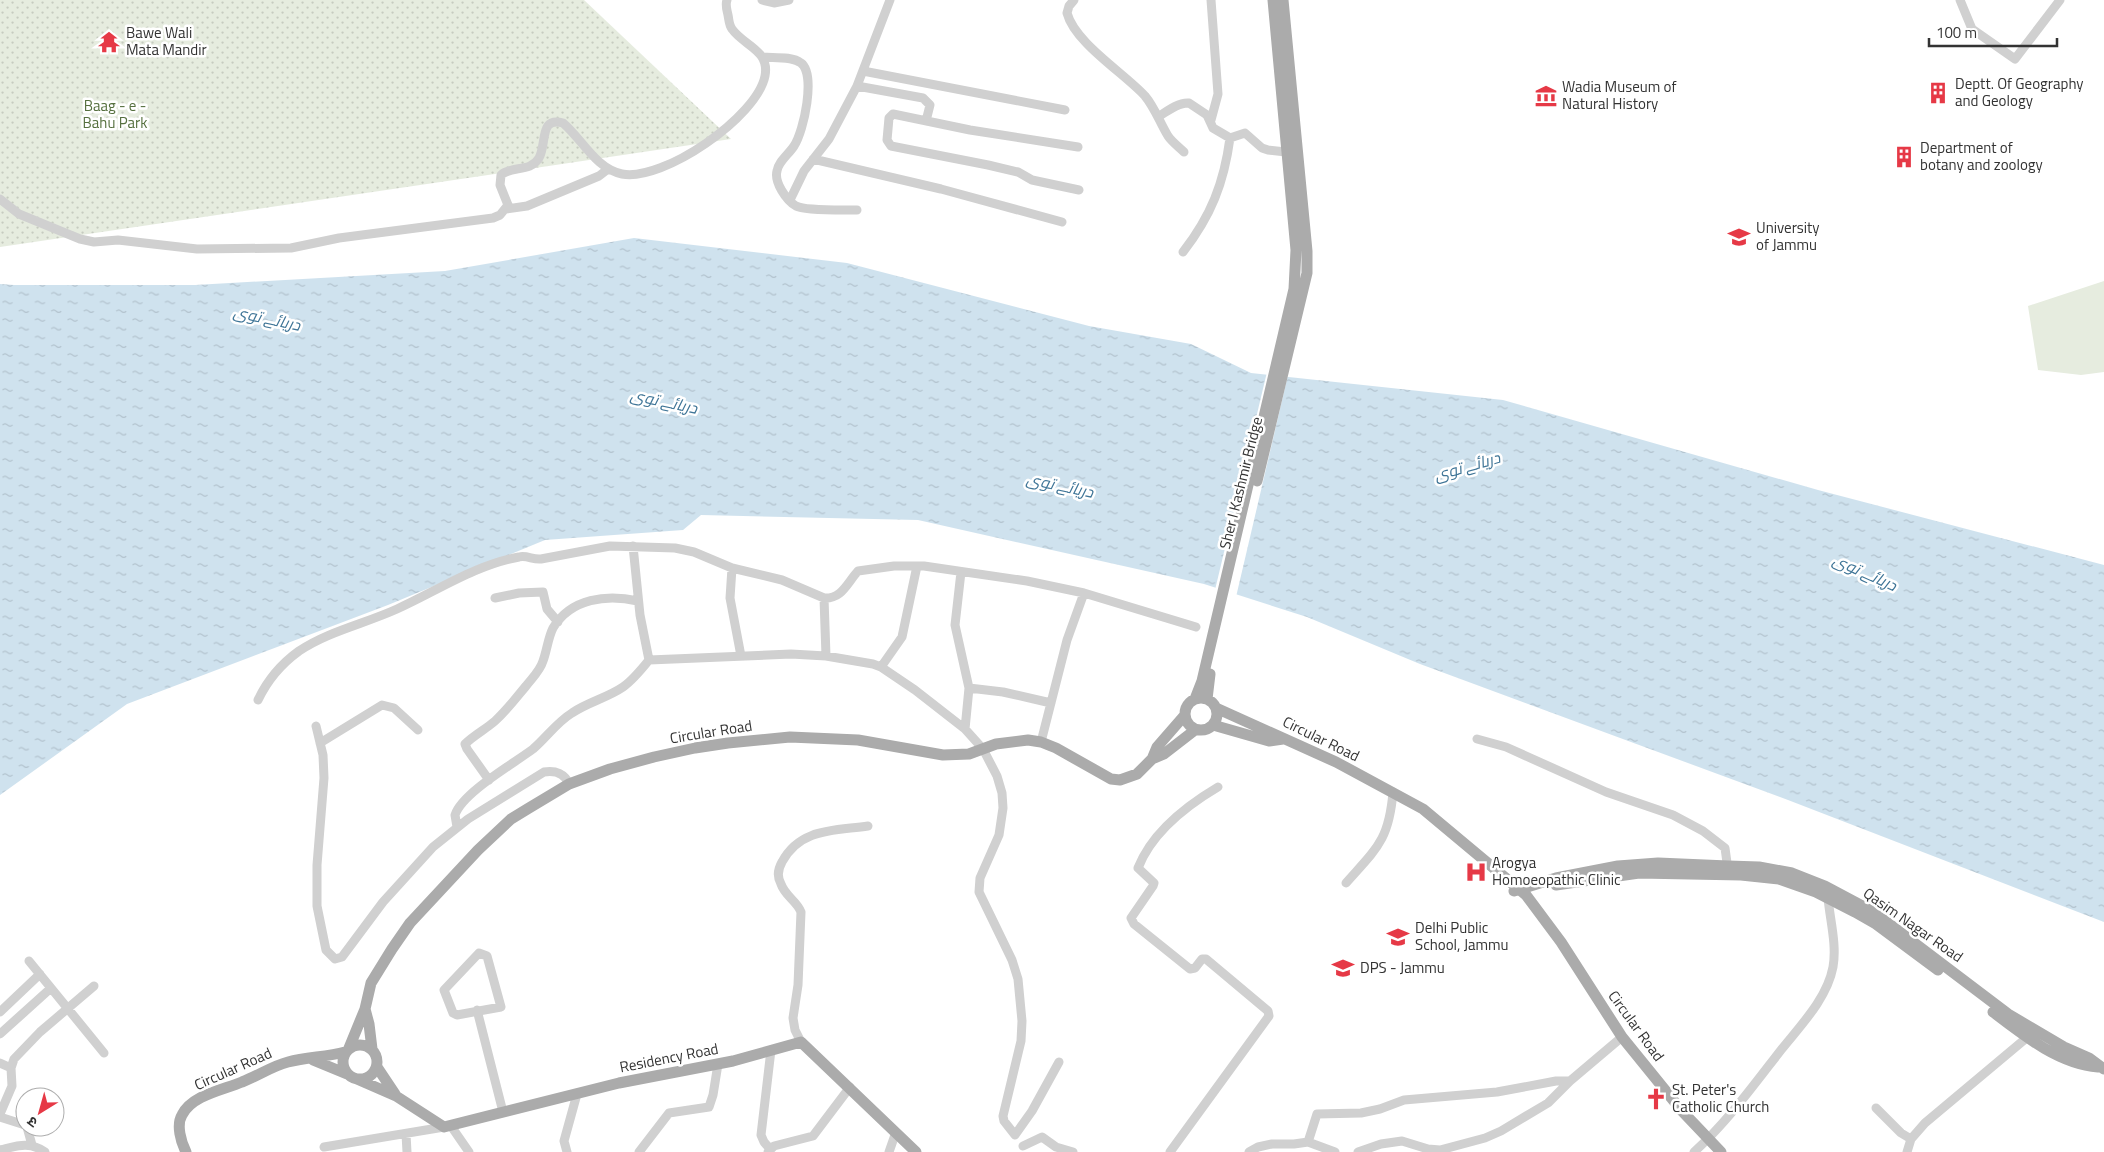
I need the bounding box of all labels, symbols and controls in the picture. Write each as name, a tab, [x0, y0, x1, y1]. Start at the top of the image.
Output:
scale bar	[1929, 15, 2056, 47]
place label: Bawe Wali Mata Mandir	[126, 21, 207, 61]
text: 100 m	[1936, 21, 1977, 44]
temple icon: Bawe Wali Mata Mandir	[96, 29, 122, 55]
place label: Deptt. Of Geography and Geology	[1955, 72, 2084, 112]
place label: Wadia Museum of Natural History	[1562, 75, 1676, 115]
building icon: Deptt. Of Geography and Geology	[1925, 80, 1951, 106]
museum icon: Wadia Museum of Natural History	[1533, 83, 1559, 109]
park label: Baag - e - Bahu Park	[83, 94, 147, 134]
place label: Department of botany and zoology	[1920, 136, 2043, 176]
building icon: Department of botany and zoology	[1891, 144, 1917, 170]
place label: University of Jammu	[1756, 216, 1820, 256]
school or university icon: University of Jammu	[1726, 224, 1752, 250]
water label: دریائے توی	[231, 299, 304, 337]
water label: دریائے توی	[628, 382, 701, 420]
street label: Sher I Kashmir Bridge	[1213, 414, 1268, 551]
water label: دریائے توی	[1431, 445, 1504, 487]
water label: دریائے توی	[1024, 466, 1097, 504]
water label: دریائے توی	[1829, 547, 1902, 597]
street label: Circular Road	[1279, 710, 1364, 767]
street label: Circular Road	[668, 714, 754, 749]
place label: Arogya Homoeopathic Clinic	[1492, 851, 1621, 891]
hospital icon: Arogya Homoeopathic Clinic	[1463, 859, 1489, 885]
street label: Qasim Nagar Road	[1859, 882, 1968, 968]
place label: Delhi Public School, Jammu	[1415, 916, 1509, 956]
school or university icon: Delhi Public School, Jammu	[1385, 924, 1411, 950]
school or university icon: DPS - Jammu	[1330, 955, 1356, 981]
place label: DPS - Jammu	[1360, 956, 1445, 979]
street label: Circular Road	[1603, 985, 1670, 1066]
street label: Residency Road	[618, 1037, 720, 1078]
street label: Circular Road	[190, 1041, 275, 1096]
place label: St. Peter's Catholic Church	[1672, 1078, 1769, 1118]
church icon: St. Peter's Catholic Church	[1643, 1086, 1669, 1112]
north arrow	[15, 1087, 65, 1137]
text: उ	[22, 1111, 41, 1134]

